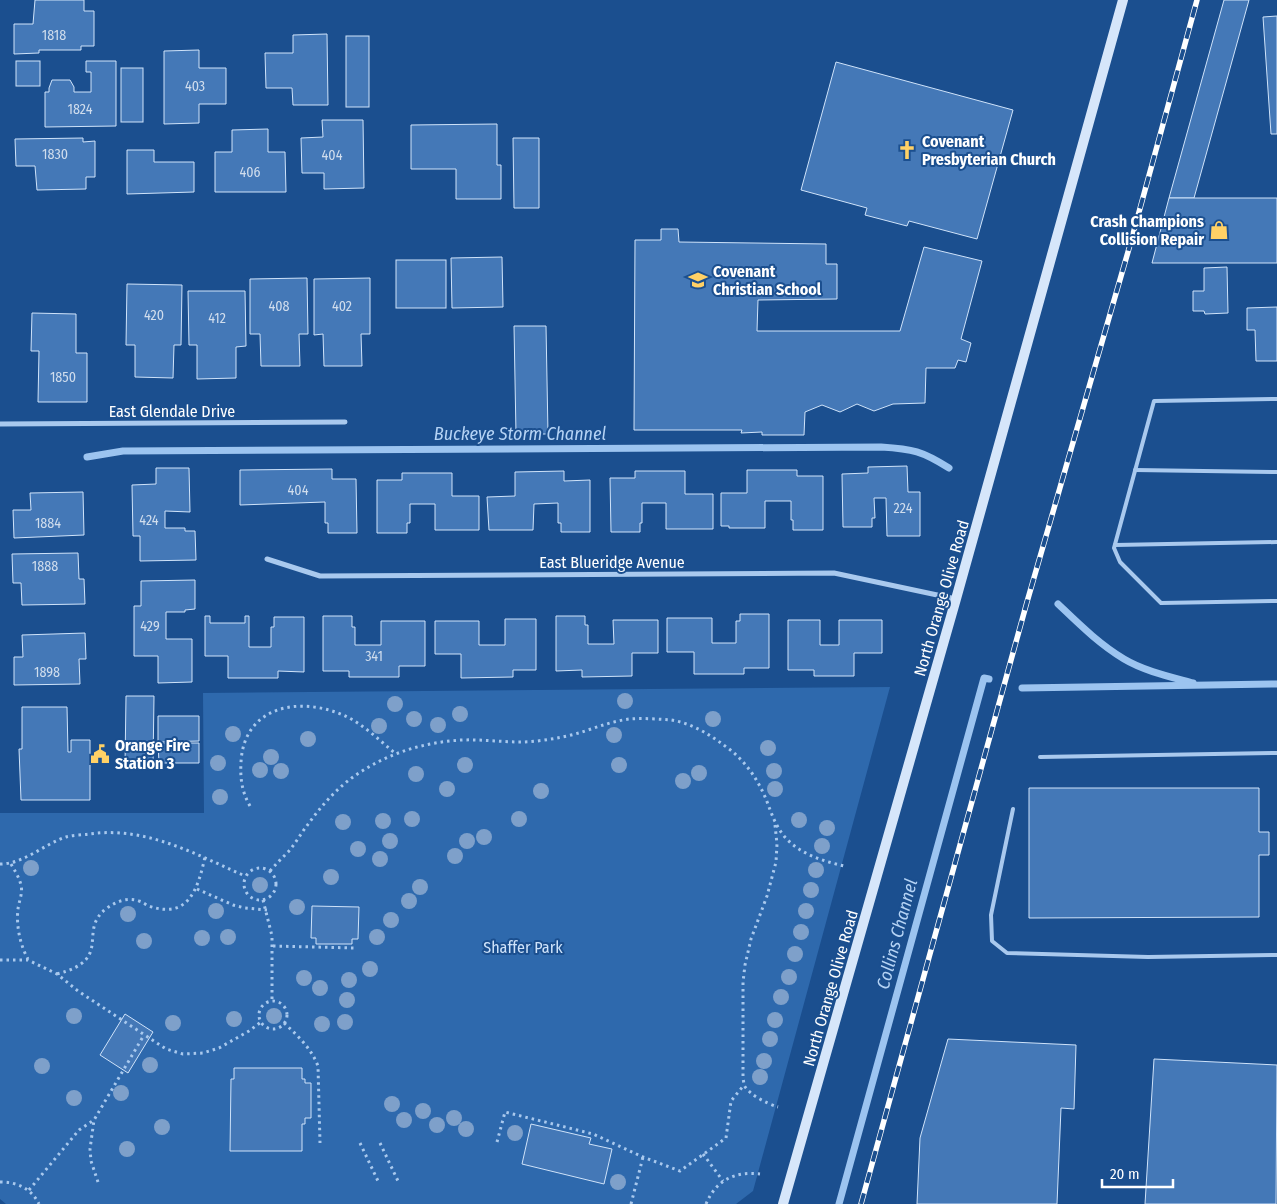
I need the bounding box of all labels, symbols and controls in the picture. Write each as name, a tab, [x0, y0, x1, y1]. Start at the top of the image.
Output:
house number: 1818	[42, 27, 66, 44]
house number: 403	[185, 78, 205, 95]
house number: 1824	[67, 101, 93, 118]
place label: Covenant Presbyterian Church	[922, 132, 1056, 169]
church icon: Covenant Presbyterian Church	[896, 139, 918, 161]
house number: 1830	[42, 146, 68, 163]
house number: 404	[322, 147, 343, 164]
house number: 406	[239, 164, 261, 181]
place label: Crash Champions Collision Repair	[1090, 212, 1204, 249]
shop icon: Crash Champions Collision Repair	[1208, 219, 1230, 241]
place label: Covenant Christian School	[713, 262, 822, 299]
school or university icon: Covenant Christian School	[687, 269, 709, 291]
house number: 408	[268, 298, 290, 315]
house number: 402	[332, 298, 352, 315]
house number: 420	[144, 307, 164, 324]
house number: 412	[208, 310, 226, 327]
house number: 1850	[50, 369, 76, 386]
street label: East Glendale Drive	[109, 402, 235, 421]
water label: Buckeye Storm Channel	[434, 423, 606, 445]
house number: 404	[288, 482, 309, 499]
house number: 224	[894, 500, 913, 517]
house number: 424	[139, 512, 159, 529]
house number: 1884	[35, 515, 61, 532]
street label: North Orange Olive Road	[910, 518, 973, 678]
street label: East Blueridge Avenue	[539, 553, 685, 572]
house number: 1888	[32, 558, 58, 575]
house number: 429	[140, 618, 160, 635]
house number: 341	[365, 648, 383, 665]
house number: 1898	[34, 664, 60, 681]
place label: Orange Fire Station 3	[115, 736, 190, 773]
public building icon: Orange Fire Station 3	[89, 743, 111, 765]
water label: Collins Channel	[872, 876, 922, 991]
street label: North Orange Olive Road	[799, 908, 862, 1068]
park label: Shaffer Park	[483, 938, 563, 957]
scale bar	[1102, 1156, 1173, 1188]
text: 20 m	[1110, 1165, 1140, 1183]

